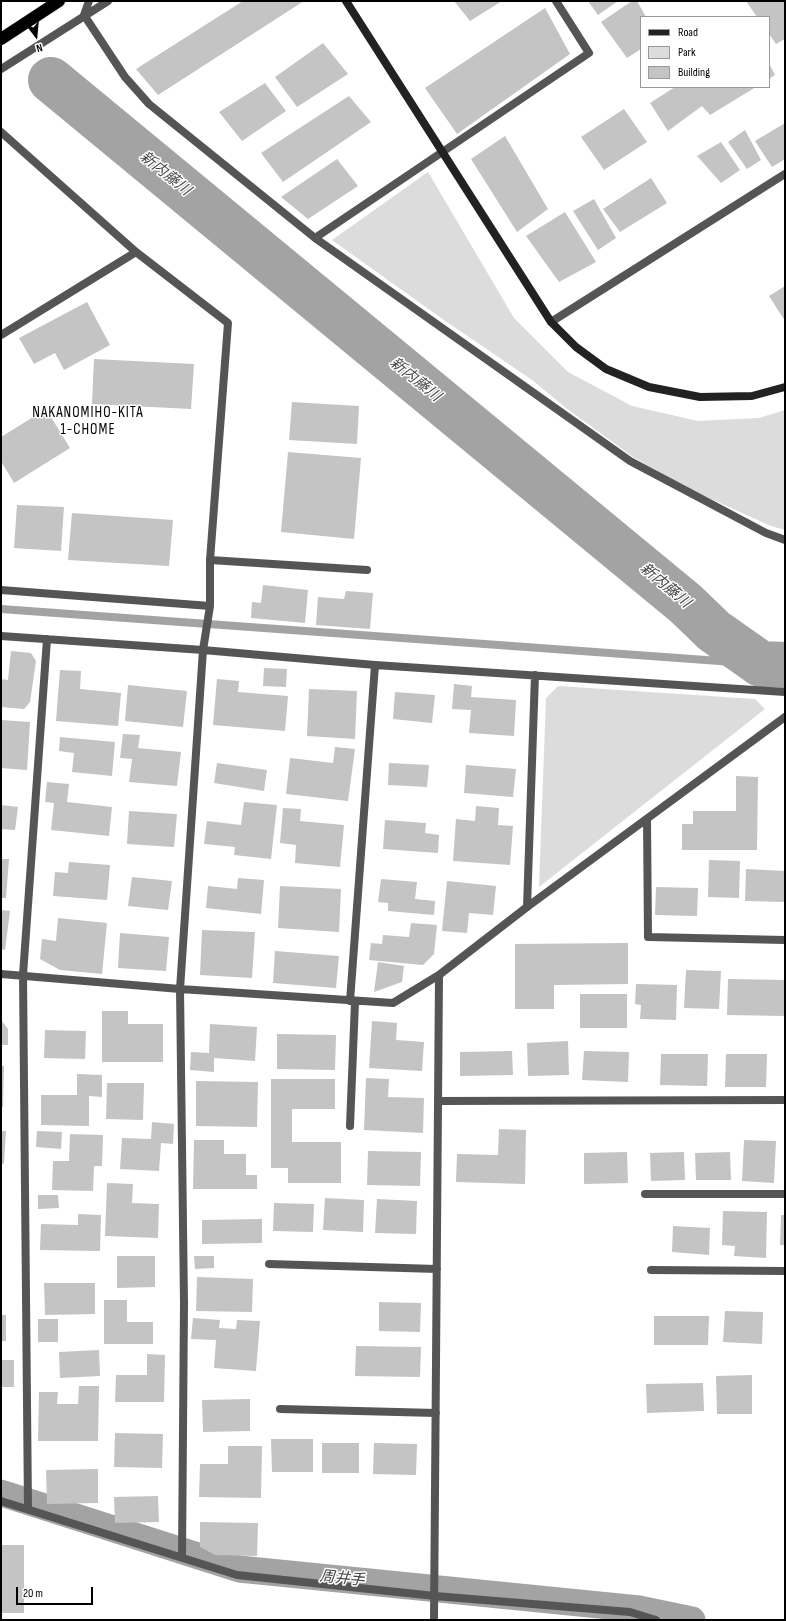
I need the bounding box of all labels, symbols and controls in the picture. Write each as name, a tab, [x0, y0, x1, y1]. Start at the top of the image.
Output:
north arrow	[16, 16, 56, 56]
legend	[640, 16, 770, 88]
text: Road	[678, 25, 698, 40]
text: N	[35, 41, 44, 55]
text: Park	[678, 45, 696, 60]
text: Building	[678, 65, 710, 80]
water label: 新内藤川	[136, 148, 194, 200]
water label: 新内藤川	[386, 354, 444, 406]
district label: NAKANOMIHO-KITA 1-CHOME	[32, 404, 144, 439]
water label: 新内藤川	[636, 560, 694, 612]
water label: 周井手	[319, 1568, 365, 1590]
scale bar	[18, 1579, 95, 1605]
text: 20 m	[23, 1586, 43, 1601]

